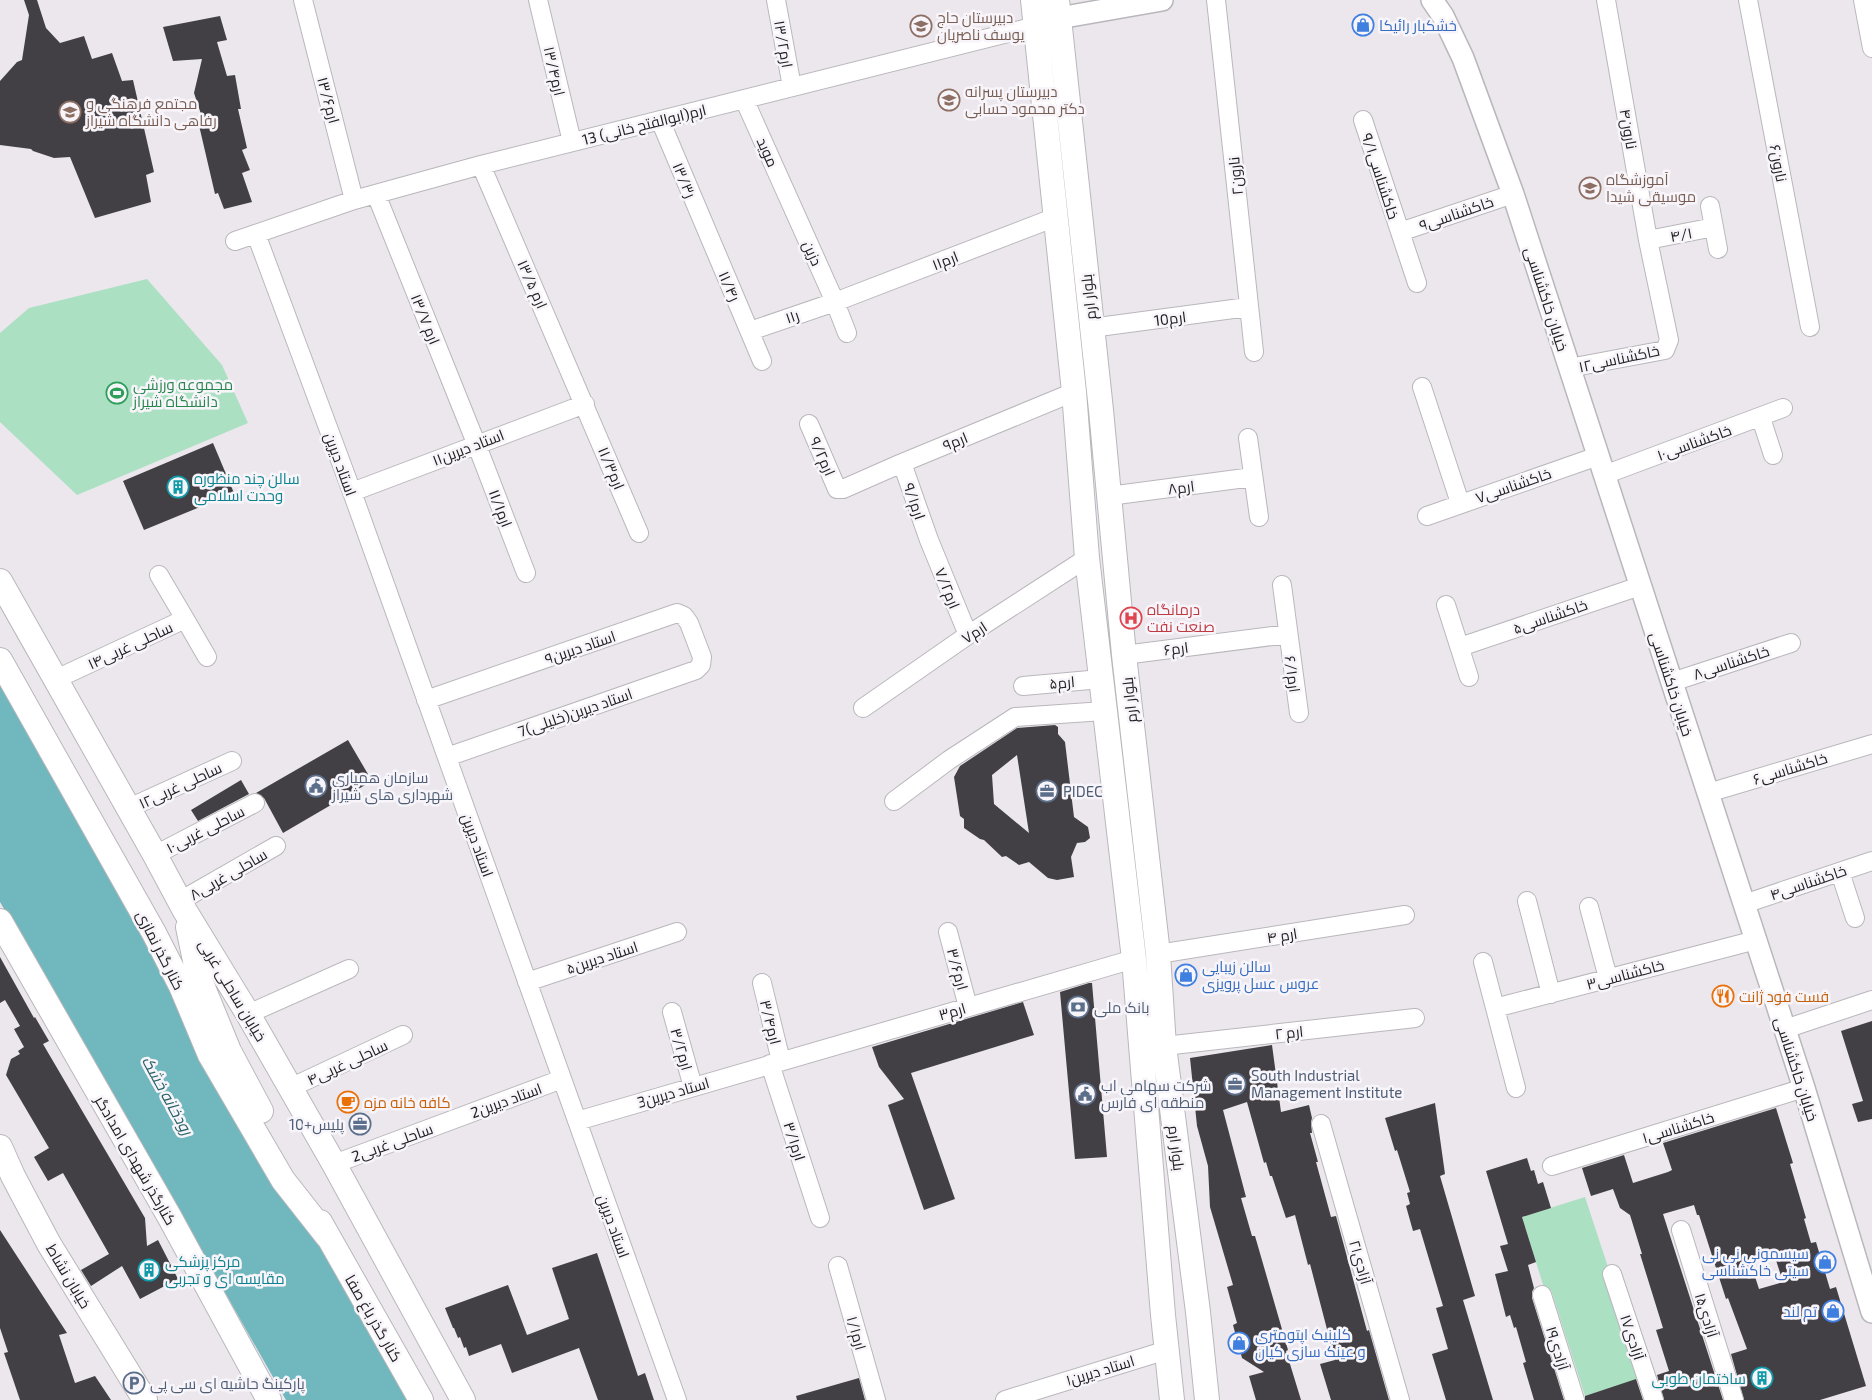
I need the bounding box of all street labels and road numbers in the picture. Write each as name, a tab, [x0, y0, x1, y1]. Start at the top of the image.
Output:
street label: ۱۳/۲ارم	[769, 19, 797, 69]
street label: ۱۳/۴ارم	[539, 45, 569, 98]
street label: ۱۳/۶ارم	[312, 75, 344, 126]
street label: 13 ارم(ابوالفتح خانی)	[580, 100, 709, 151]
street label: نارون۴	[1615, 107, 1641, 151]
street label: ۹/۱خاکشناسی	[1357, 131, 1403, 222]
street label: موید	[753, 134, 782, 170]
street label: نارون۶	[1765, 143, 1791, 184]
street label: نارون۲	[1224, 156, 1248, 196]
street label: ۱۳/۳ر	[669, 160, 700, 201]
street label: خاکشناسی۹	[1417, 192, 1496, 236]
street label: ۴/۱	[1668, 223, 1694, 245]
street label: دزین	[798, 238, 826, 269]
street label: خیابان خاکشناسی	[1520, 245, 1572, 354]
street label: ارم۱۱	[929, 247, 961, 275]
street label: ۱۳/۵ ارم	[512, 257, 552, 312]
street label: ۱۱/۴ر	[715, 268, 745, 304]
street label: بلوار ارم	[1077, 273, 1101, 321]
street label: ۱۳/۷ ارم	[406, 291, 444, 348]
street label: ۱۱ر	[783, 305, 802, 328]
street label: ارم10	[1153, 307, 1187, 331]
street label: خاکشناسی۱۲	[1577, 341, 1661, 377]
street label: خاکشناسی۱۰	[1654, 420, 1734, 466]
street label: استاد دیرین۱۱	[430, 425, 507, 471]
street label: ارم۹	[940, 428, 971, 456]
street label: استاد دیرین	[319, 430, 361, 499]
street label: ۹/۲ارم	[805, 434, 840, 479]
street label: ۱۱/۳ارم	[593, 444, 629, 493]
street label: خاکشناسی۷	[1473, 464, 1554, 508]
street label: ارم۸	[1167, 476, 1196, 500]
street label: ۹/۱ارم	[898, 480, 930, 522]
street label: ۱۱/۱ارم	[484, 487, 516, 530]
street label: ۷/۲ارم	[930, 565, 964, 612]
street label: خاکشناسی۵	[1510, 595, 1590, 639]
street label: ساحلی غربی۱۴	[85, 617, 176, 674]
street label: ارم۷	[958, 617, 991, 649]
street label: استاد دیرین۹	[542, 626, 619, 669]
street label: خیابان خاکشناسی	[1645, 630, 1697, 739]
street label: ارم۶	[1163, 638, 1190, 660]
street label: خاکشناسی۸	[1691, 641, 1772, 685]
street label: ۶/۱ارم	[1280, 654, 1304, 694]
street label: ارم۵	[1048, 672, 1076, 694]
street label: بلوار ارم	[1118, 676, 1142, 724]
street label: 7استاد دیرین(خلیلی)	[515, 684, 635, 742]
street label: خاکشناسی۶	[1751, 748, 1830, 790]
street label: ساحلی غربی۱۲	[136, 758, 225, 814]
street label: ساحلی غربی۱۰	[163, 802, 248, 858]
street label: استاد دیرین	[456, 811, 498, 880]
street label: ساحلی غربی۸	[186, 845, 271, 905]
street label: خاکشناسی۴	[1767, 861, 1849, 905]
street label: کنار گذر نمازی	[131, 907, 189, 994]
street label: ارم ۴	[1265, 924, 1299, 948]
street label: خیابان ساحلی غربی	[194, 936, 271, 1045]
street label: استاد دیرین۵	[564, 937, 641, 979]
street label: ۳/۶ارم	[942, 946, 972, 992]
street label: خاکشناسی۳	[1584, 955, 1666, 995]
street label: ۳/۴ارم	[755, 998, 785, 1047]
street label: ارم۳	[936, 999, 968, 1025]
street label: خیابان خاکشناسی	[1770, 1015, 1822, 1124]
street label: ارم ۲	[1274, 1022, 1304, 1044]
street label: ۳/۲ارم	[665, 1026, 697, 1073]
street label: ساحلی غربی۴	[304, 1035, 391, 1090]
street label: 3استاد دیرین	[635, 1073, 712, 1113]
street label: 2استاد دیرین	[468, 1079, 545, 1123]
street label: کنارگذر شهدای امدادگر	[89, 1091, 180, 1229]
street label: خاکشناسی۱	[1640, 1108, 1717, 1148]
street label: 2ساحلی غربی	[349, 1119, 436, 1167]
street label: ۳/۱ارم	[778, 1119, 810, 1163]
street label: بلوار ارم	[1163, 1124, 1189, 1172]
street label: استاد دیرین	[592, 1192, 634, 1261]
street label: آزادی۲۱	[1344, 1238, 1376, 1287]
street label: خیابان نشاط	[41, 1241, 95, 1312]
street label: کنار گذر باغ صفا	[339, 1271, 406, 1366]
street label: آزادی۱۵	[1690, 1291, 1722, 1340]
street label: آزادی۱۷	[1615, 1312, 1649, 1363]
street label: ۱/۱ارم	[842, 1314, 870, 1353]
street label: آزادی۱۹	[1541, 1324, 1573, 1373]
street label: استاد دیرین۱	[1064, 1351, 1137, 1391]

